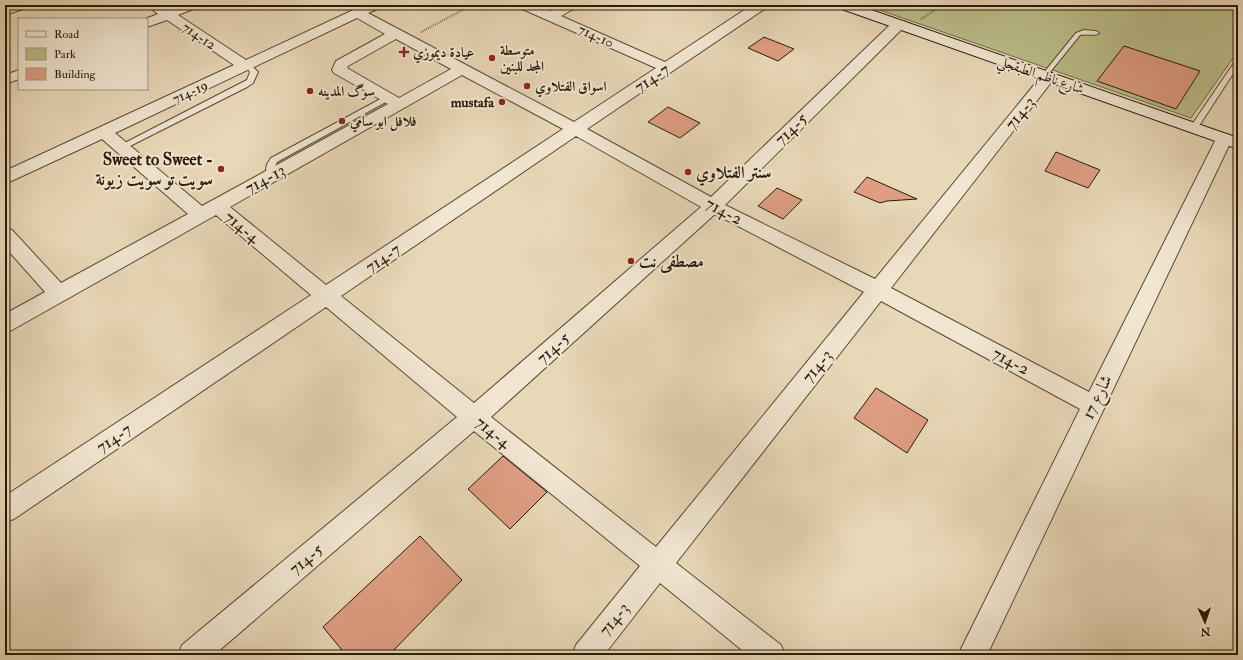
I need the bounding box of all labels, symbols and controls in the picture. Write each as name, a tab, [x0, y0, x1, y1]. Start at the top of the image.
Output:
legend	[18, 18, 148, 90]
street label: 714-12	[179, 19, 219, 53]
street label: 714-10	[576, 21, 616, 51]
text: Road	[54, 27, 79, 42]
place label: متوسطة المجد للبنين	[500, 42, 544, 75]
place label: عيادة ديموزي	[413, 44, 475, 64]
marker: عيادة ديموزي	[398, 46, 410, 58]
text: Park	[54, 47, 76, 62]
street label: شارع ناظم الطبقجلي	[994, 52, 1086, 102]
marker: متوسطة المجد للبنين	[487, 53, 497, 63]
street label: 714-7	[630, 59, 674, 97]
text: Building	[54, 67, 97, 82]
street label: 714-19	[170, 76, 210, 108]
place label: اسواق الفتلاوي	[535, 78, 607, 98]
marker: اسواق الفتلاوي	[522, 81, 532, 91]
place label: سوگ المدينه	[318, 83, 375, 100]
marker: سوگ المدينه	[305, 86, 315, 96]
street label: 714-3	[1000, 92, 1040, 134]
place label: mustafa	[451, 94, 495, 111]
marker: mustafa	[497, 97, 507, 107]
street label: 714-5	[770, 108, 812, 150]
place label: فلافل ابو سامي	[349, 113, 417, 133]
marker: فلافل ابو سامي	[337, 116, 347, 126]
place label: Sweet to Sweet - سويت تو سويت زيونة	[95, 149, 213, 190]
street label: 714-13	[241, 159, 289, 199]
place label: سنتر الفتلاوي	[696, 162, 772, 186]
marker: Sweet to Sweet - سويت تو سويت زيونة	[216, 164, 226, 174]
marker: سنتر الفتلاوي	[683, 167, 693, 177]
street label: 714-2	[702, 193, 746, 230]
street label: 714-4	[220, 206, 265, 248]
street label: 714-7	[361, 239, 405, 277]
place label: مصطفى نت	[639, 251, 704, 274]
marker: مصطفى نت	[626, 256, 636, 266]
street label: 714-5	[532, 327, 574, 368]
street label: 714-2	[989, 343, 1033, 380]
street label: 714-3	[797, 345, 837, 387]
street label: شارع 17	[1077, 371, 1119, 424]
street label: 714-4	[471, 411, 516, 453]
street label: 714-7	[92, 419, 136, 457]
street label: 714-5	[285, 539, 328, 579]
street label: 714-3	[594, 598, 634, 640]
north arrow	[1185, 602, 1225, 642]
text: N	[1199, 625, 1212, 638]

